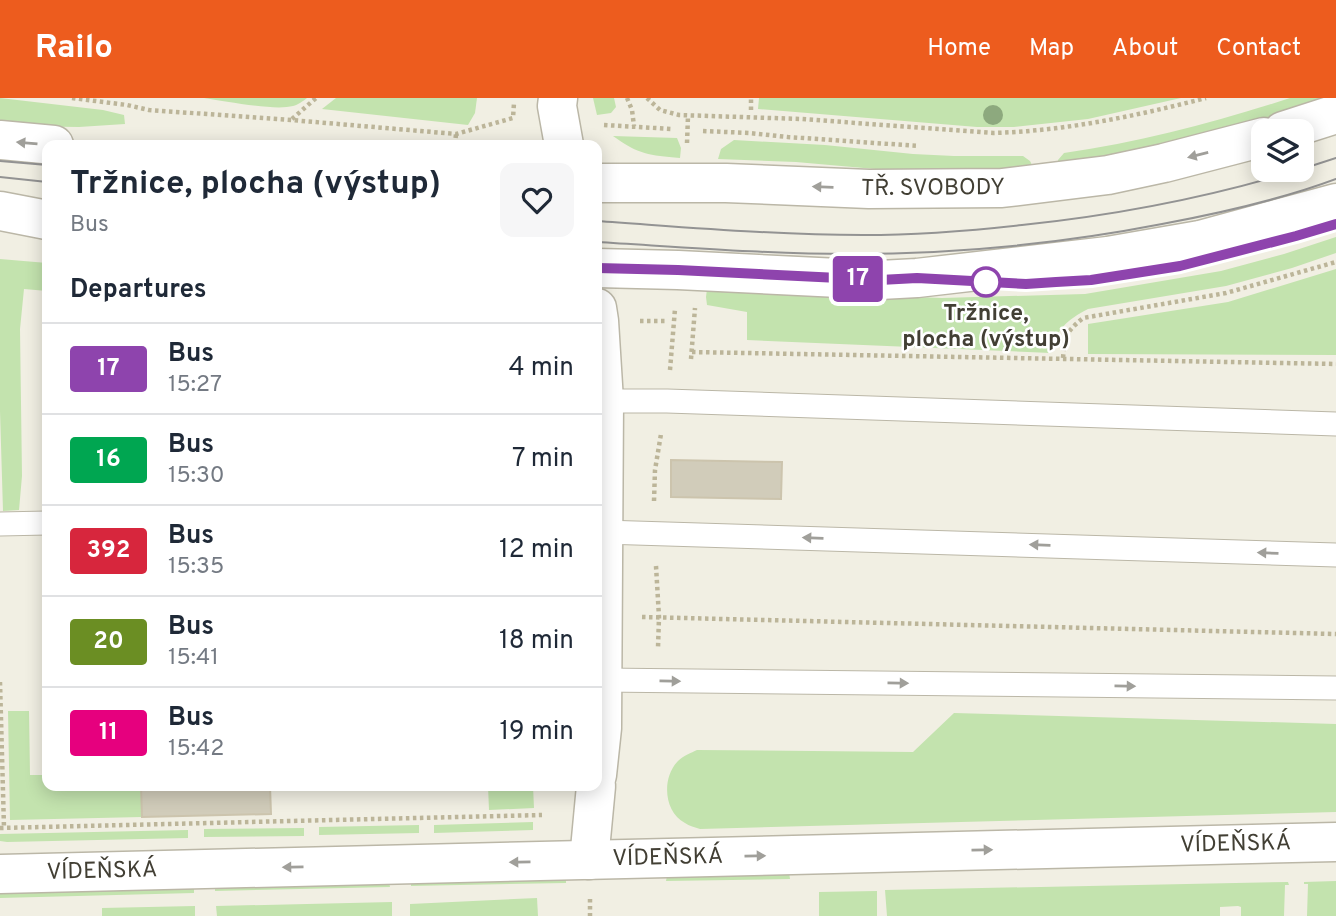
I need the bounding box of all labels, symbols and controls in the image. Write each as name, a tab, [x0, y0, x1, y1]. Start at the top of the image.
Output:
text: Railo	[35, 28, 113, 70]
text: Home	[927, 34, 991, 64]
text: Map	[1029, 34, 1074, 64]
text: About	[1112, 34, 1178, 64]
text: Contact	[1216, 34, 1301, 64]
map controls	[1251, 119, 1314, 182]
button: layers	[1251, 119, 1314, 182]
one-way arrow	[16, 137, 38, 148]
one-way arrow	[1187, 150, 1209, 161]
button: heart	[500, 163, 574, 237]
text: Tržnice, plocha (výstup)	[70, 164, 441, 206]
street label: TŘ. SVOBODY	[860, 173, 1005, 204]
one-way arrow	[812, 181, 834, 192]
text: Bus	[70, 211, 109, 240]
line badge: 17	[826, 256, 889, 302]
text: 17	[847, 264, 869, 294]
marker: Tržnice, plocha (výstup)	[971, 267, 1001, 297]
text: Departures	[70, 274, 207, 307]
place label: Tržnice, plocha (výstup)	[902, 300, 1070, 355]
text: Bus	[168, 338, 214, 371]
text: 4 min	[508, 352, 574, 385]
text: 17	[97, 354, 120, 384]
text: 15:27	[168, 371, 222, 400]
text: Bus	[168, 429, 214, 462]
text: 7 min	[512, 443, 574, 476]
text: 16	[96, 445, 121, 475]
text: 15:30	[168, 462, 224, 491]
text: Bus	[168, 520, 214, 553]
one-way arrow	[802, 533, 824, 544]
text: 12 min	[499, 534, 574, 567]
text: 392	[87, 536, 130, 566]
one-way arrow	[1029, 540, 1051, 551]
one-way arrow	[1257, 547, 1279, 558]
text: 15:35	[168, 553, 224, 582]
text: Bus	[168, 611, 214, 644]
text: 18 min	[499, 625, 574, 658]
text: 20	[93, 627, 124, 657]
text: 15:41	[168, 644, 219, 673]
one-way arrow	[660, 675, 682, 687]
one-way arrow	[887, 677, 909, 689]
one-way arrow	[1115, 680, 1137, 692]
text: Bus	[168, 702, 214, 735]
text: 19 min	[499, 716, 574, 749]
text: 11	[99, 718, 118, 748]
text: 15:42	[168, 735, 224, 764]
street label: VÍDEŇSKÁ	[1180, 828, 1291, 860]
street label: VÍDEŇSKÁ	[612, 841, 724, 874]
one-way arrow	[972, 845, 994, 856]
one-way arrow	[744, 850, 766, 862]
street label: VÍDEŇSKÁ	[46, 855, 158, 887]
one-way arrow	[509, 856, 531, 867]
one-way arrow	[282, 861, 304, 873]

